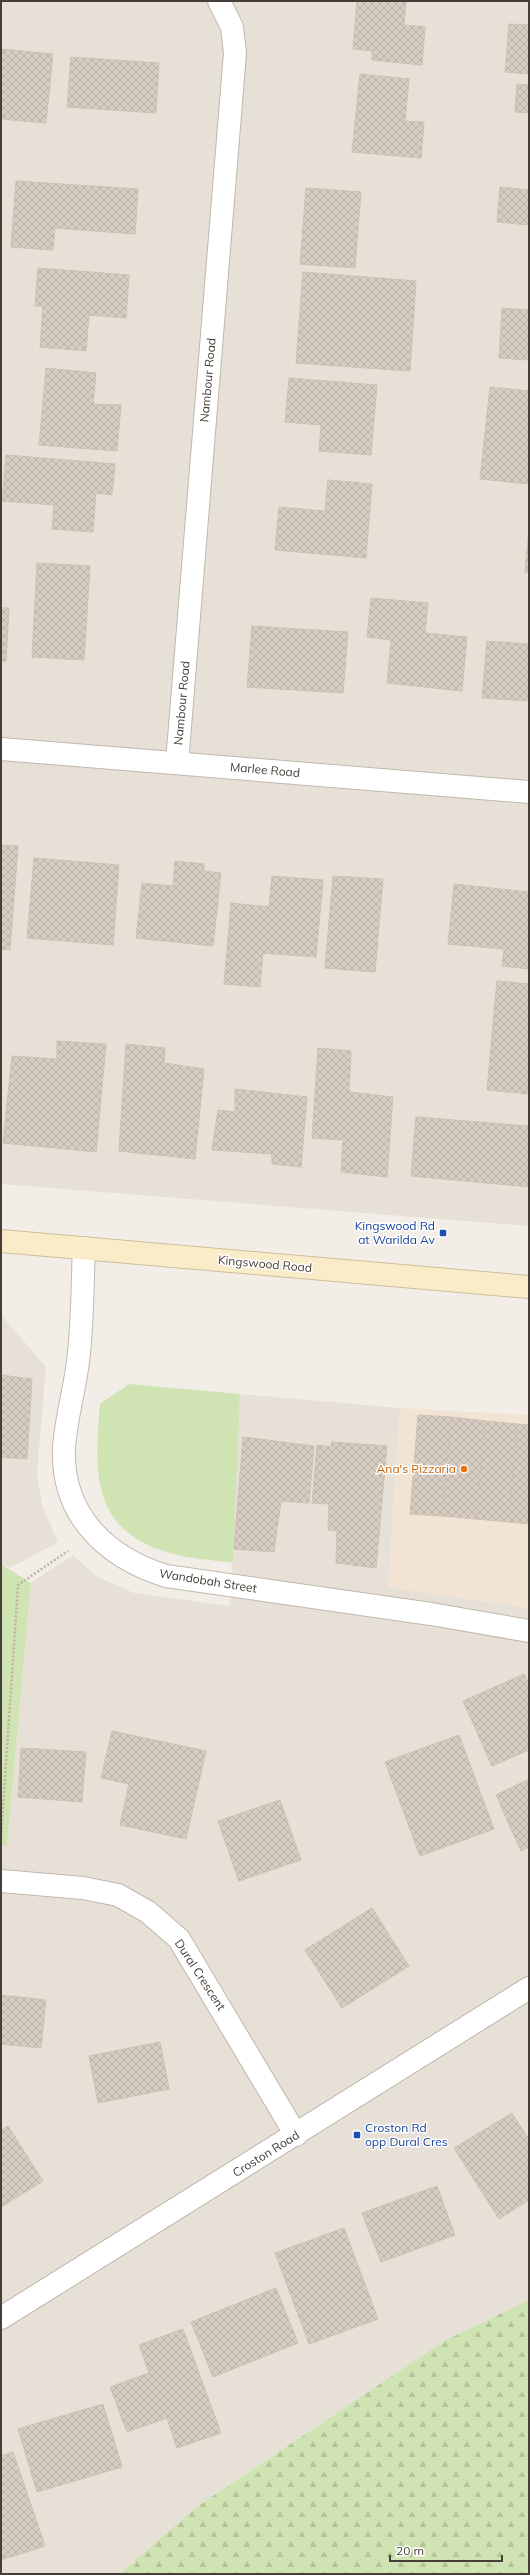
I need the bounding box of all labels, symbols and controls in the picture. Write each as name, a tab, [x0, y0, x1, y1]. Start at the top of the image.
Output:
street label: Nambour Road	[196, 337, 219, 423]
street label: Nambour Road	[170, 660, 193, 746]
street label: Marlee Road	[229, 759, 301, 780]
place label: Kingswood Rd at Warilda Av	[355, 1218, 436, 1247]
marker: Kingswood Rd at Warilda Av	[438, 1228, 448, 1238]
street label: Kingswood Road	[217, 1252, 313, 1275]
place label: Ana's Pizzaria	[377, 1461, 456, 1476]
marker: Ana's Pizzaria	[459, 1464, 469, 1474]
street label: Wandobah Street	[158, 1565, 258, 1596]
street label: Dural Crescent	[172, 1936, 229, 2013]
place label: Croston Rd opp Dural Cres	[365, 2120, 448, 2149]
street label: Croston Road	[230, 2127, 302, 2180]
marker: Croston Rd opp Dural Cres	[352, 2130, 362, 2140]
scale bar	[390, 2537, 502, 2563]
text: 20 m	[396, 2543, 424, 2558]

